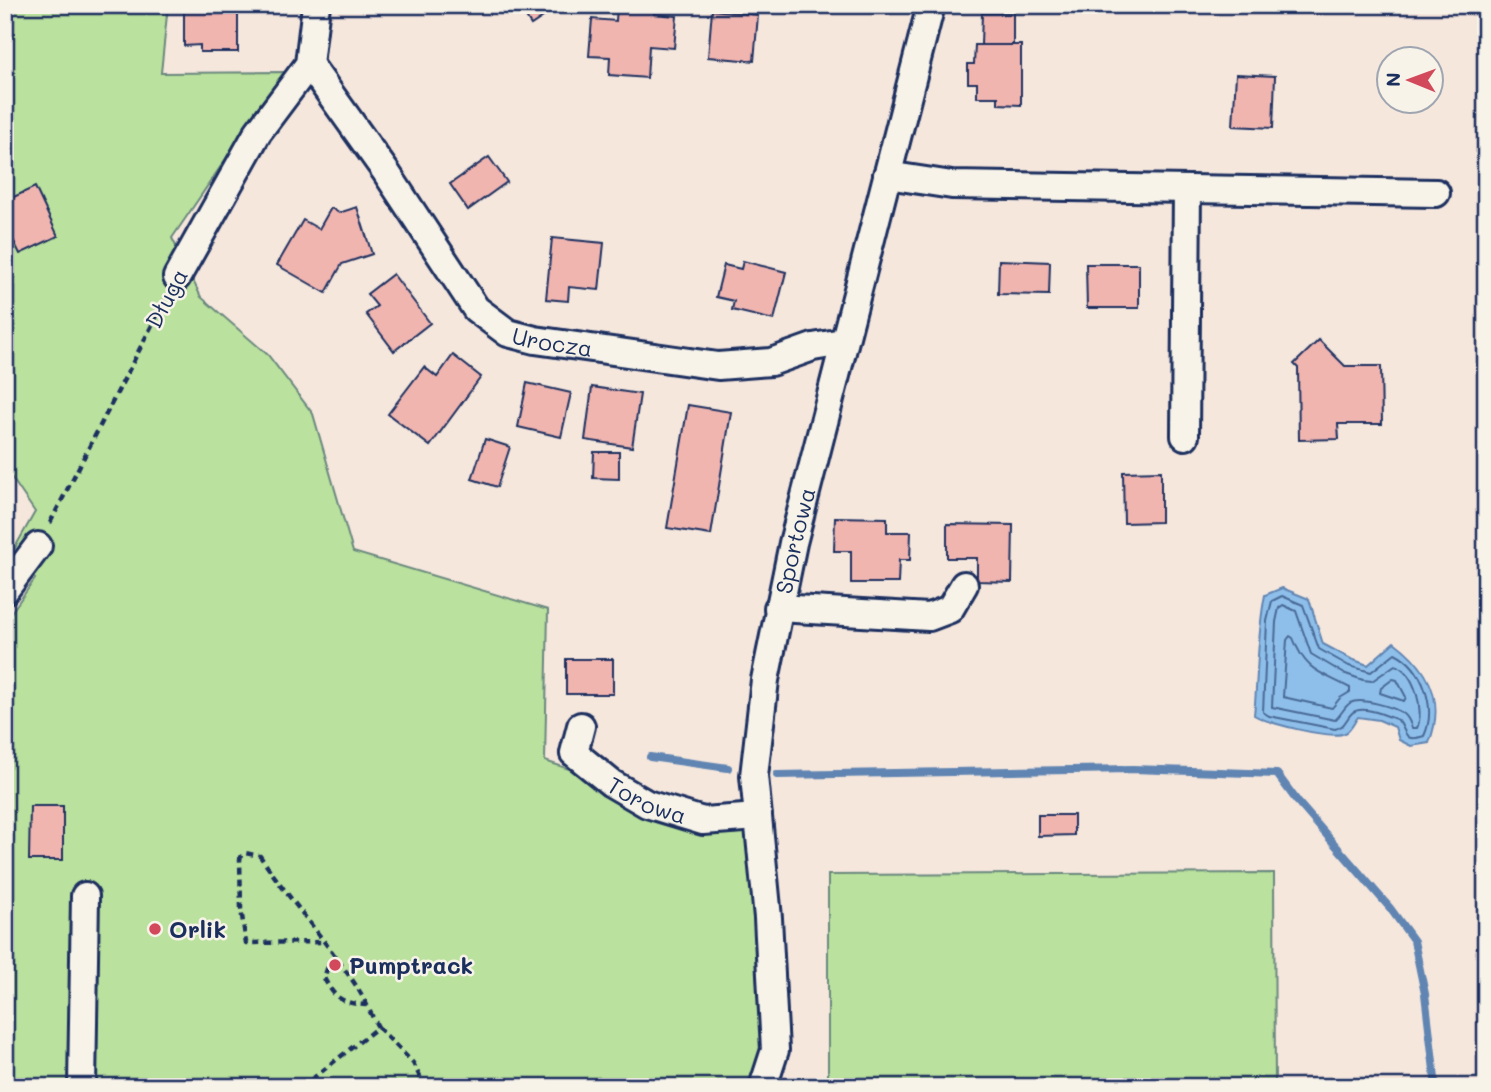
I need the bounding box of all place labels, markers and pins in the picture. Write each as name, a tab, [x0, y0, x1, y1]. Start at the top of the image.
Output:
place label: Orlik	[169, 914, 226, 944]
marker: Orlik	[147, 921, 163, 937]
place label: Pumptrack	[349, 950, 473, 980]
marker: Pumptrack	[327, 957, 343, 973]

